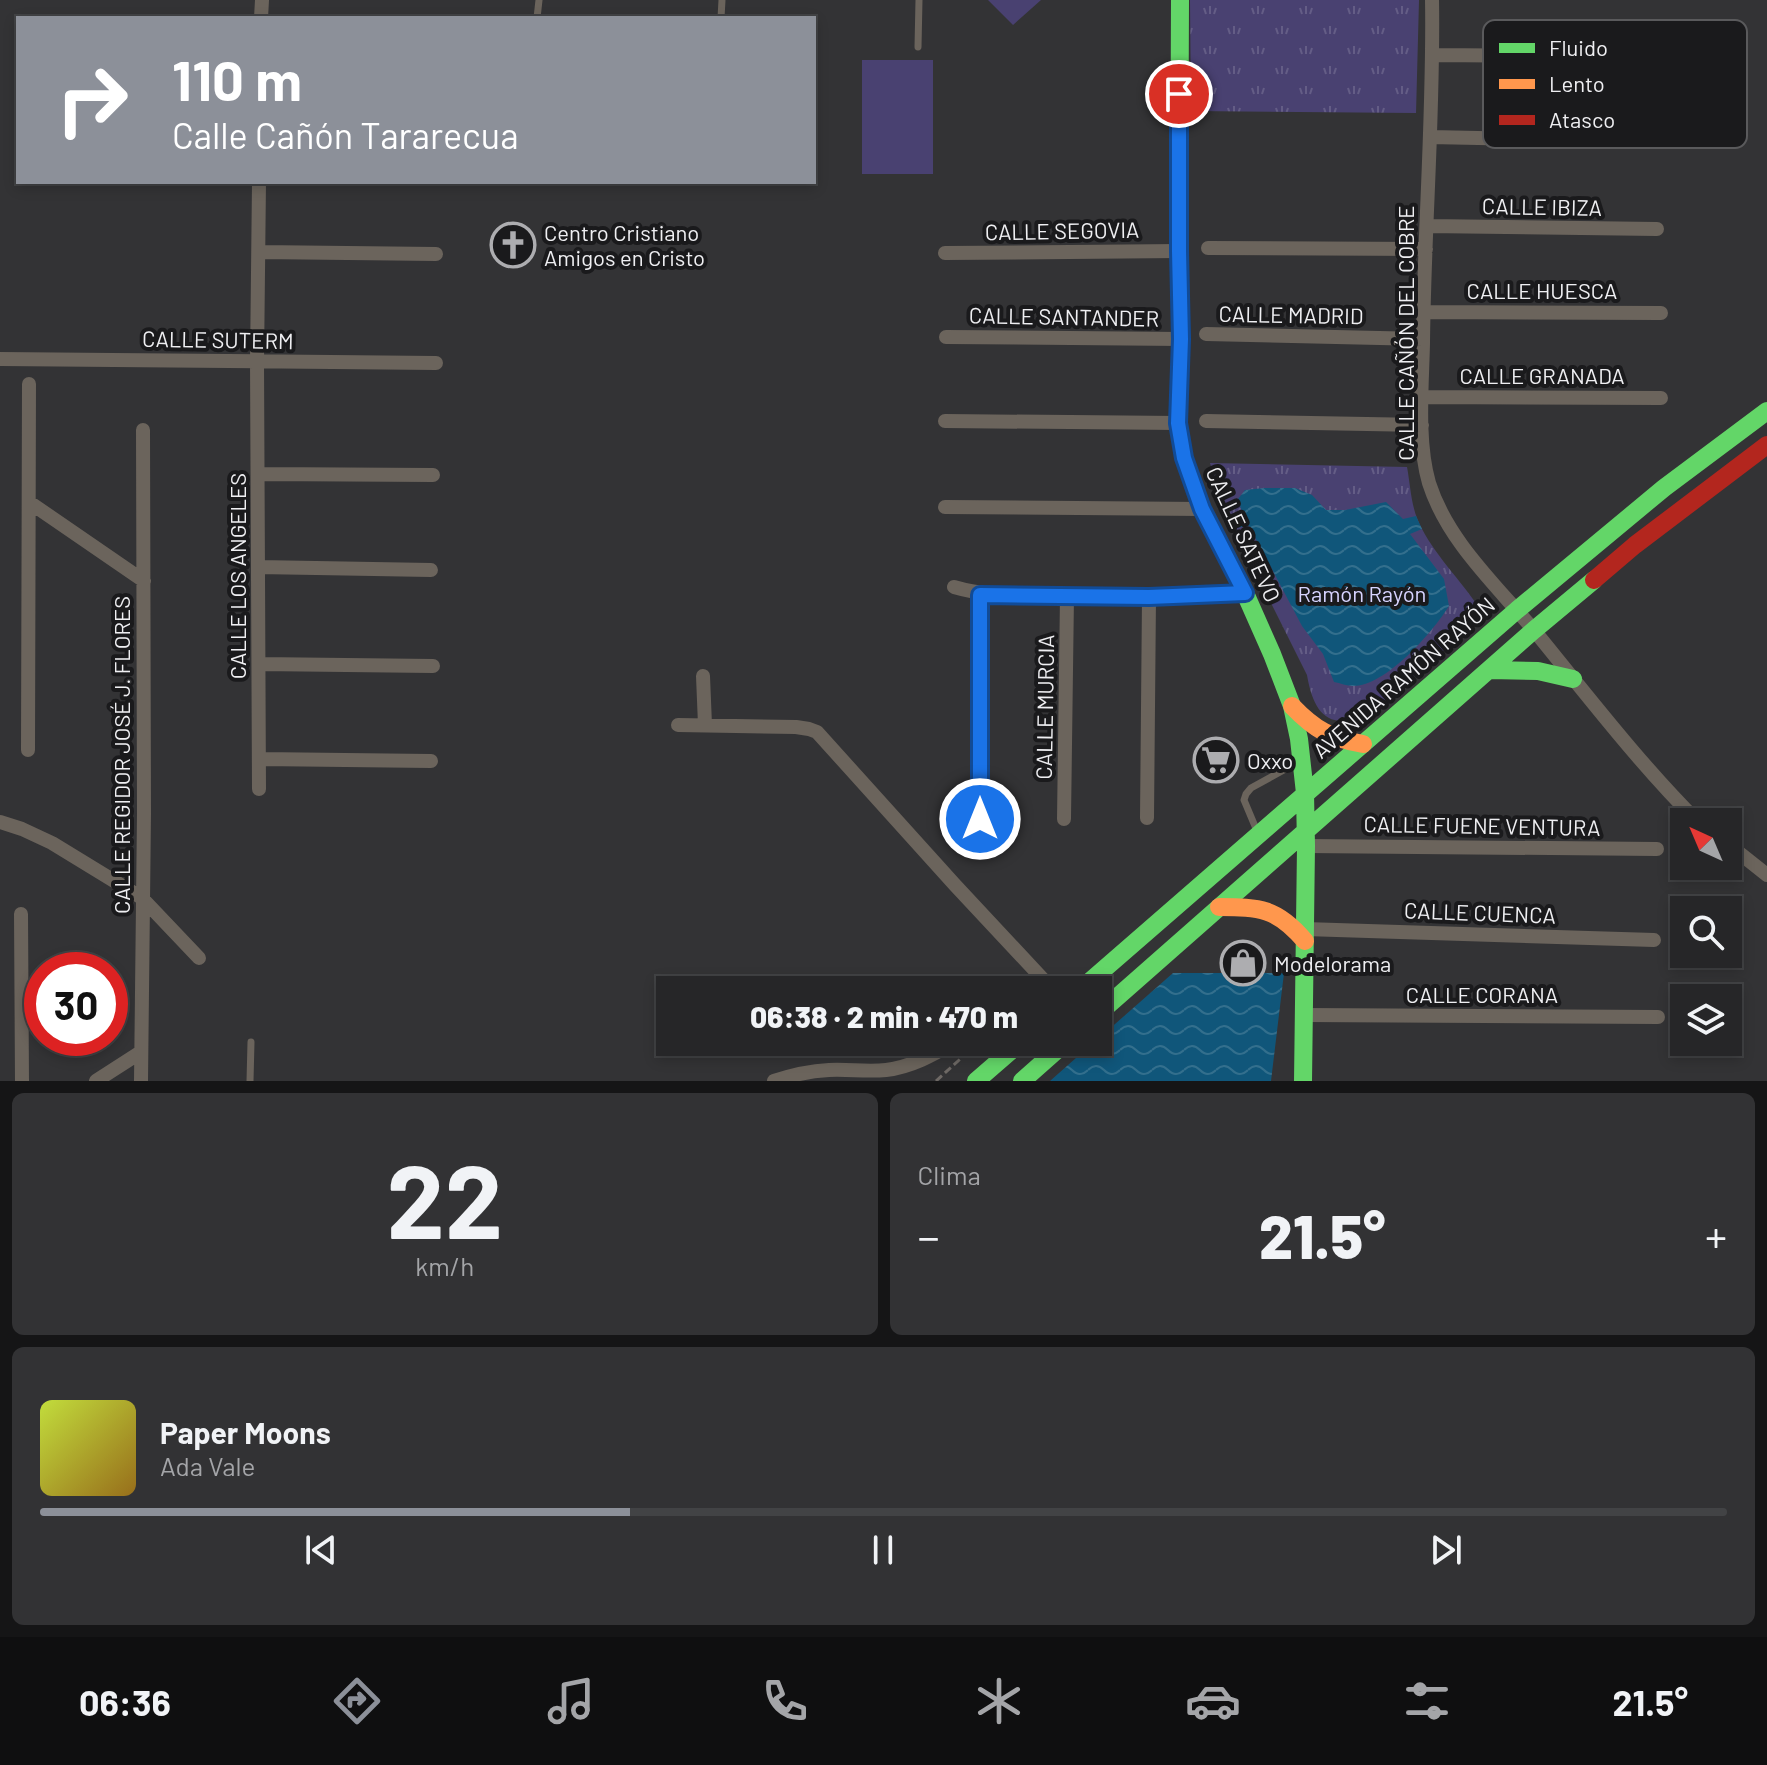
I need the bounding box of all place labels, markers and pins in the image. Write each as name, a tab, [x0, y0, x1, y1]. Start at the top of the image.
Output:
pin	[1145, 60, 1213, 128]
place label: Centro Cristiano Amigos en Cristo	[544, 219, 705, 270]
church icon: Centro Cristiano Amigos en Cristo	[489, 221, 537, 269]
supermarket icon: Oxxo	[1192, 736, 1240, 784]
place label: Oxxo	[1247, 747, 1293, 773]
shop icon: Modelorama	[1219, 939, 1267, 987]
place label: Modelorama	[1274, 950, 1391, 976]

